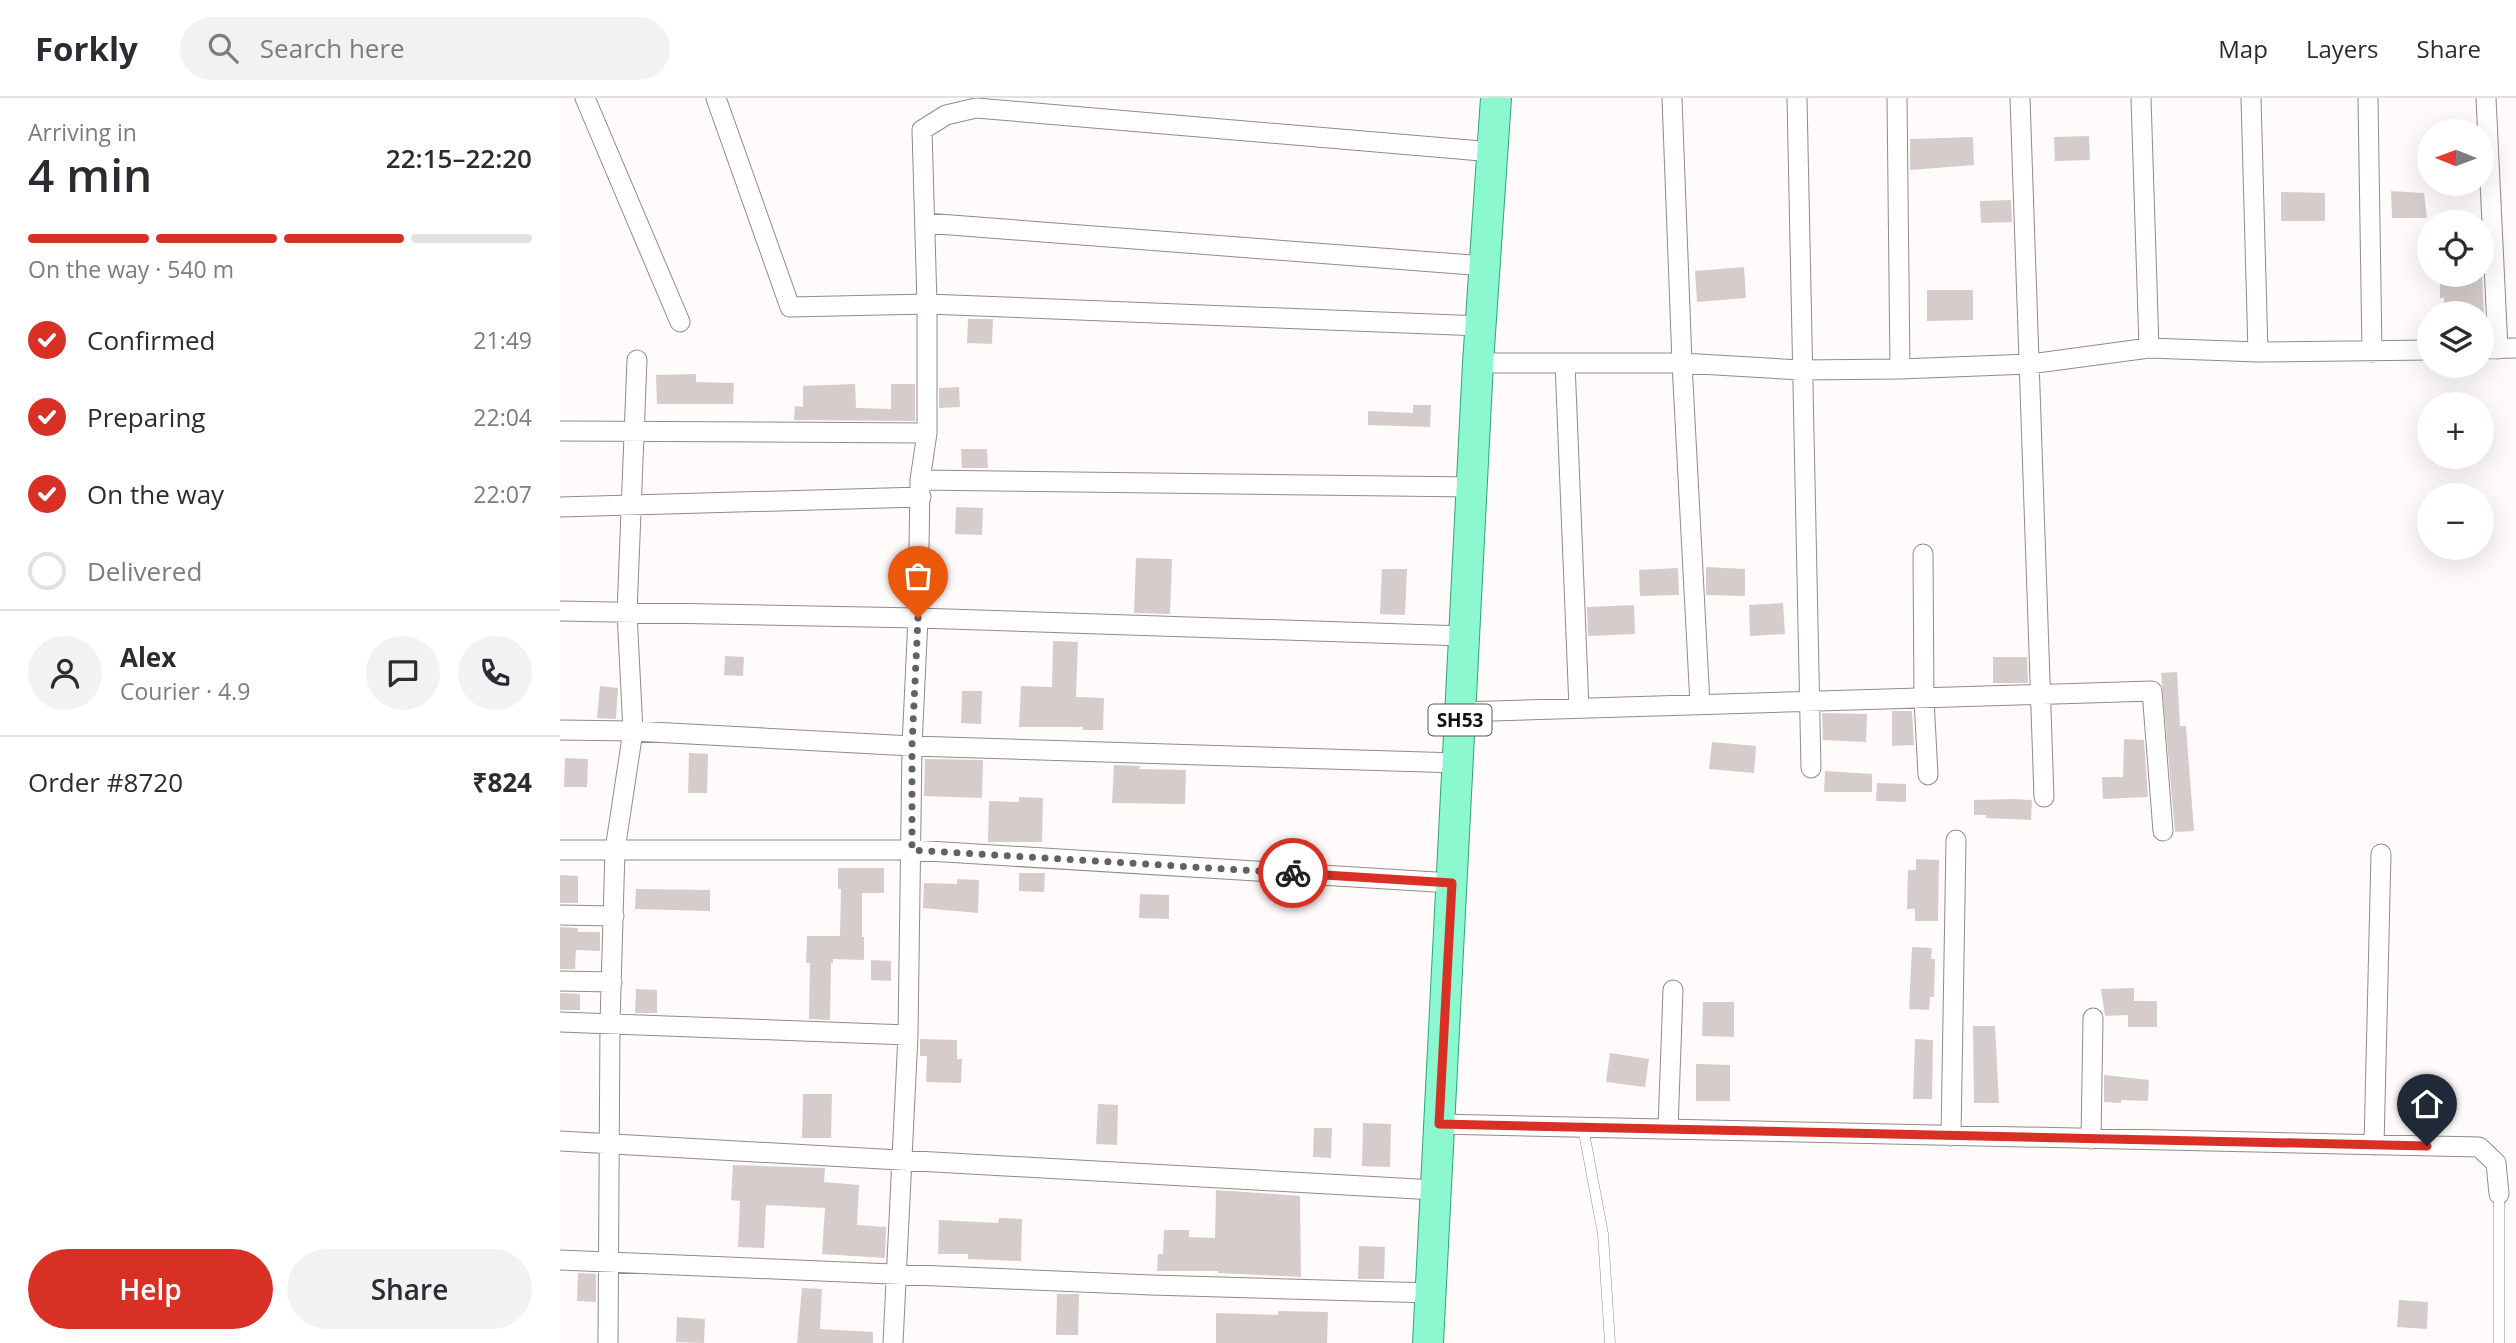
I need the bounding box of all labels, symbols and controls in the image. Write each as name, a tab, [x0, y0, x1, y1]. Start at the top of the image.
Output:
search box	[180, 17, 670, 80]
text: Forkly	[35, 26, 138, 71]
icon: search	[204, 29, 242, 67]
text: Search here	[260, 30, 405, 66]
text: Map	[2218, 32, 2268, 65]
text: Layers	[2306, 32, 2379, 65]
text: Share	[2417, 32, 2481, 65]
text: Arriving in	[28, 116, 137, 148]
north arrow	[2417, 119, 2494, 196]
map controls	[2417, 119, 2494, 560]
text: 22:15–22:20	[386, 140, 532, 176]
text: 4 min	[28, 143, 152, 205]
button: locate	[2417, 210, 2494, 287]
text: On the way · 540 m	[28, 253, 234, 285]
button: layers	[2417, 301, 2494, 378]
icon: check	[28, 321, 66, 359]
text: Confirmed	[87, 322, 215, 358]
text: 21:49	[473, 324, 532, 356]
button: +	[2417, 392, 2494, 469]
icon: check	[28, 398, 66, 436]
text: Preparing	[87, 399, 205, 435]
text: 22:04	[473, 401, 532, 433]
icon: check	[28, 475, 66, 513]
text: On the way	[87, 476, 224, 512]
text: 22:07	[473, 478, 532, 510]
button: −	[2417, 483, 2494, 560]
pin	[888, 546, 948, 618]
text: Delivered	[87, 553, 202, 589]
icon: bag	[899, 557, 937, 595]
button: person	[28, 636, 102, 710]
button: chat	[366, 636, 440, 710]
button: phone	[458, 636, 532, 710]
text: Alex	[120, 639, 176, 675]
text: Courier · 4.9	[120, 675, 250, 707]
road number: SH53	[1429, 705, 1492, 736]
text: Order #8720	[28, 764, 183, 800]
text: ₹824	[473, 764, 532, 800]
courier	[1258, 838, 1328, 908]
icon: bike	[1274, 854, 1312, 892]
pin	[2397, 1074, 2457, 1146]
icon: home	[2408, 1085, 2446, 1123]
button: Help	[28, 1249, 273, 1329]
button: Share	[287, 1249, 532, 1329]

